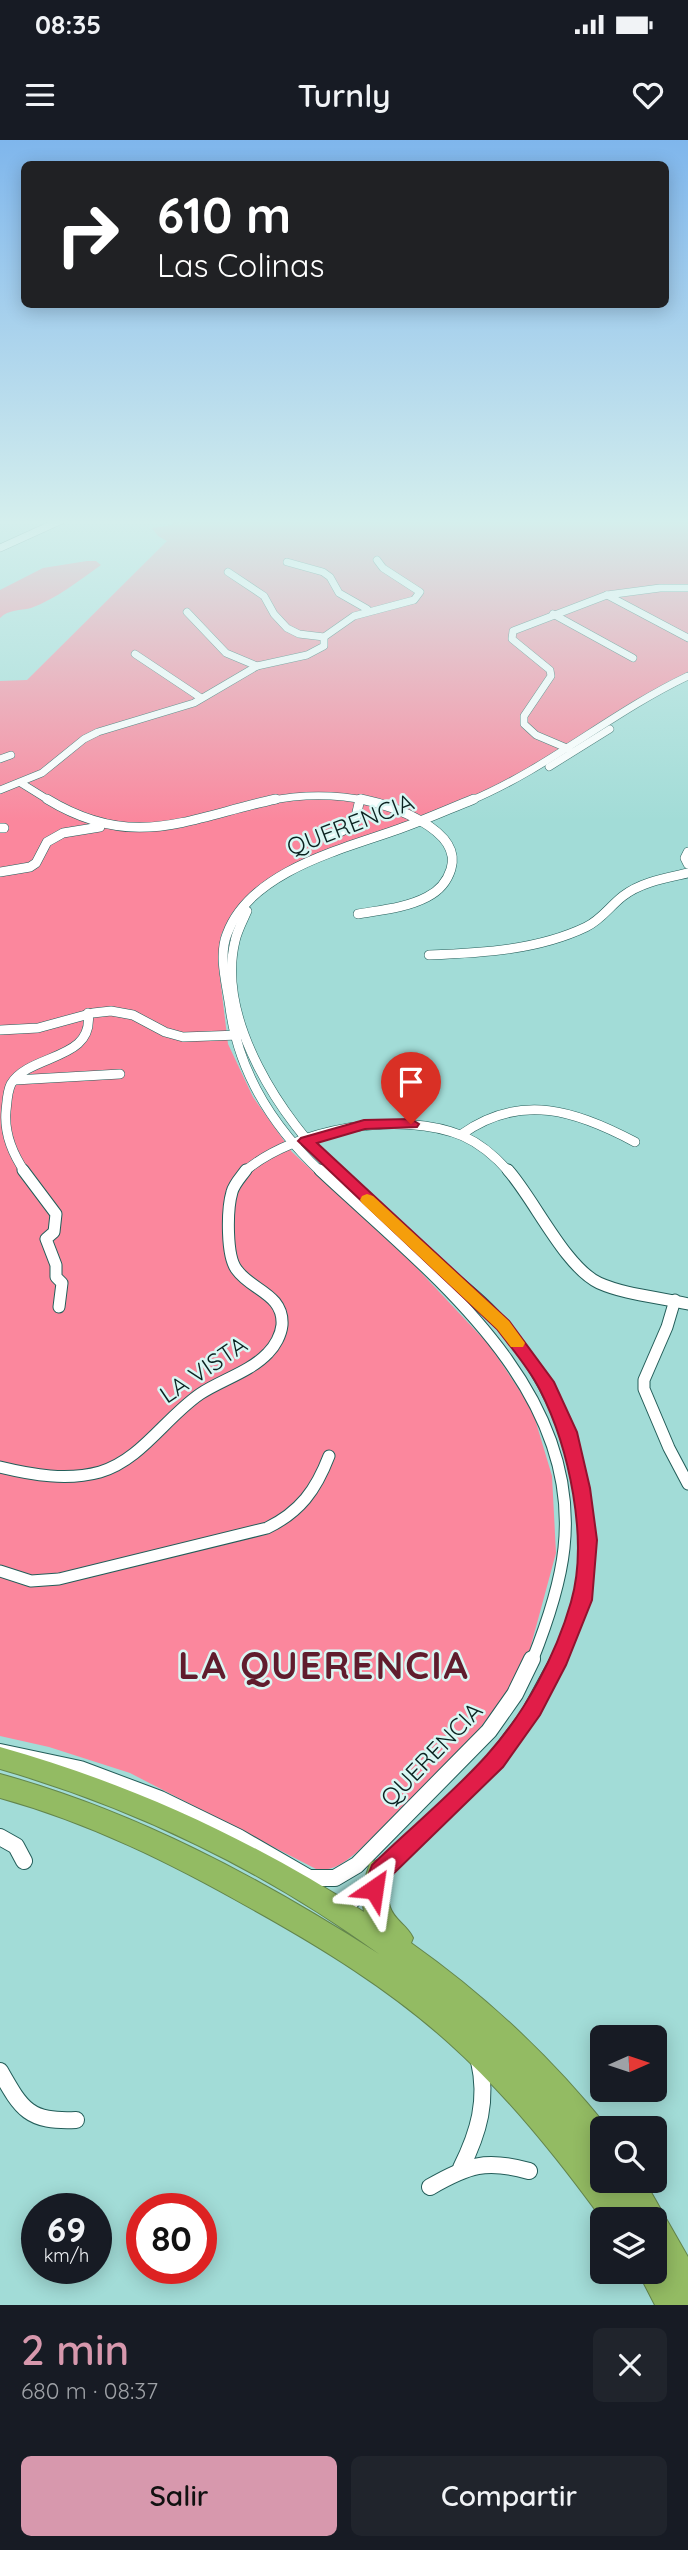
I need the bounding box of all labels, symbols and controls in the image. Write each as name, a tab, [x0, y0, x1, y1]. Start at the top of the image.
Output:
text: 08:35	[35, 8, 101, 41]
text: Turnly	[297, 75, 391, 115]
icon: menu	[21, 76, 59, 114]
icon: heart	[629, 76, 667, 114]
text: 610 m	[157, 184, 291, 245]
icon: right	[42, 189, 133, 280]
text: Las Colinas	[157, 245, 325, 285]
street label: QUERENCIA	[282, 786, 418, 862]
pin	[381, 1052, 441, 1124]
icon: arrive	[392, 1063, 430, 1101]
street label: LA VISTA	[154, 1329, 252, 1409]
district label: LA QUERENCIA	[178, 1641, 470, 1689]
street label: QUERENCIA	[374, 1695, 488, 1813]
position arrow	[337, 1852, 411, 1926]
north arrow	[590, 2025, 667, 2102]
map controls	[590, 2025, 667, 2284]
button: search	[590, 2116, 667, 2193]
speed limit sign: 80	[126, 2193, 217, 2284]
text: 69	[47, 2207, 86, 2251]
button: layers	[590, 2207, 667, 2284]
text: km/h	[44, 2244, 89, 2267]
text: 2 min	[21, 2323, 129, 2376]
button: close	[593, 2328, 667, 2402]
text: 680 m · 08:37	[21, 2376, 158, 2405]
button: Salir	[21, 2456, 337, 2536]
button: Compartir	[351, 2456, 667, 2536]

